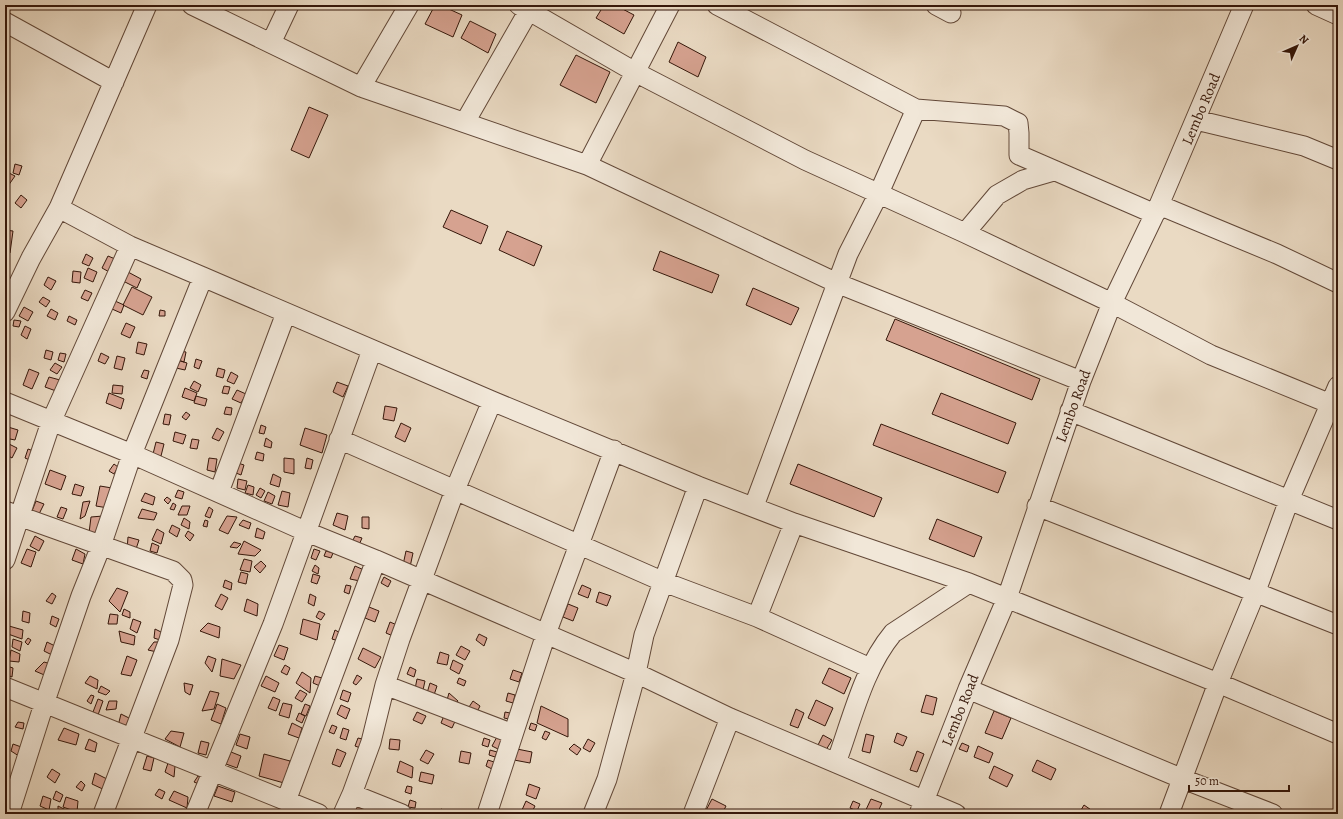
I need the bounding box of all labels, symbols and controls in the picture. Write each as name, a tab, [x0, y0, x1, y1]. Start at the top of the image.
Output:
north arrow	[1277, 26, 1317, 66]
text: N	[1296, 31, 1312, 47]
street label: Lembo Road	[1177, 69, 1225, 148]
street label: Lembo Road	[1051, 366, 1096, 445]
street label: Lembo Road	[936, 670, 984, 749]
scale bar	[1189, 767, 1289, 793]
text: 50 m	[1195, 773, 1219, 789]

